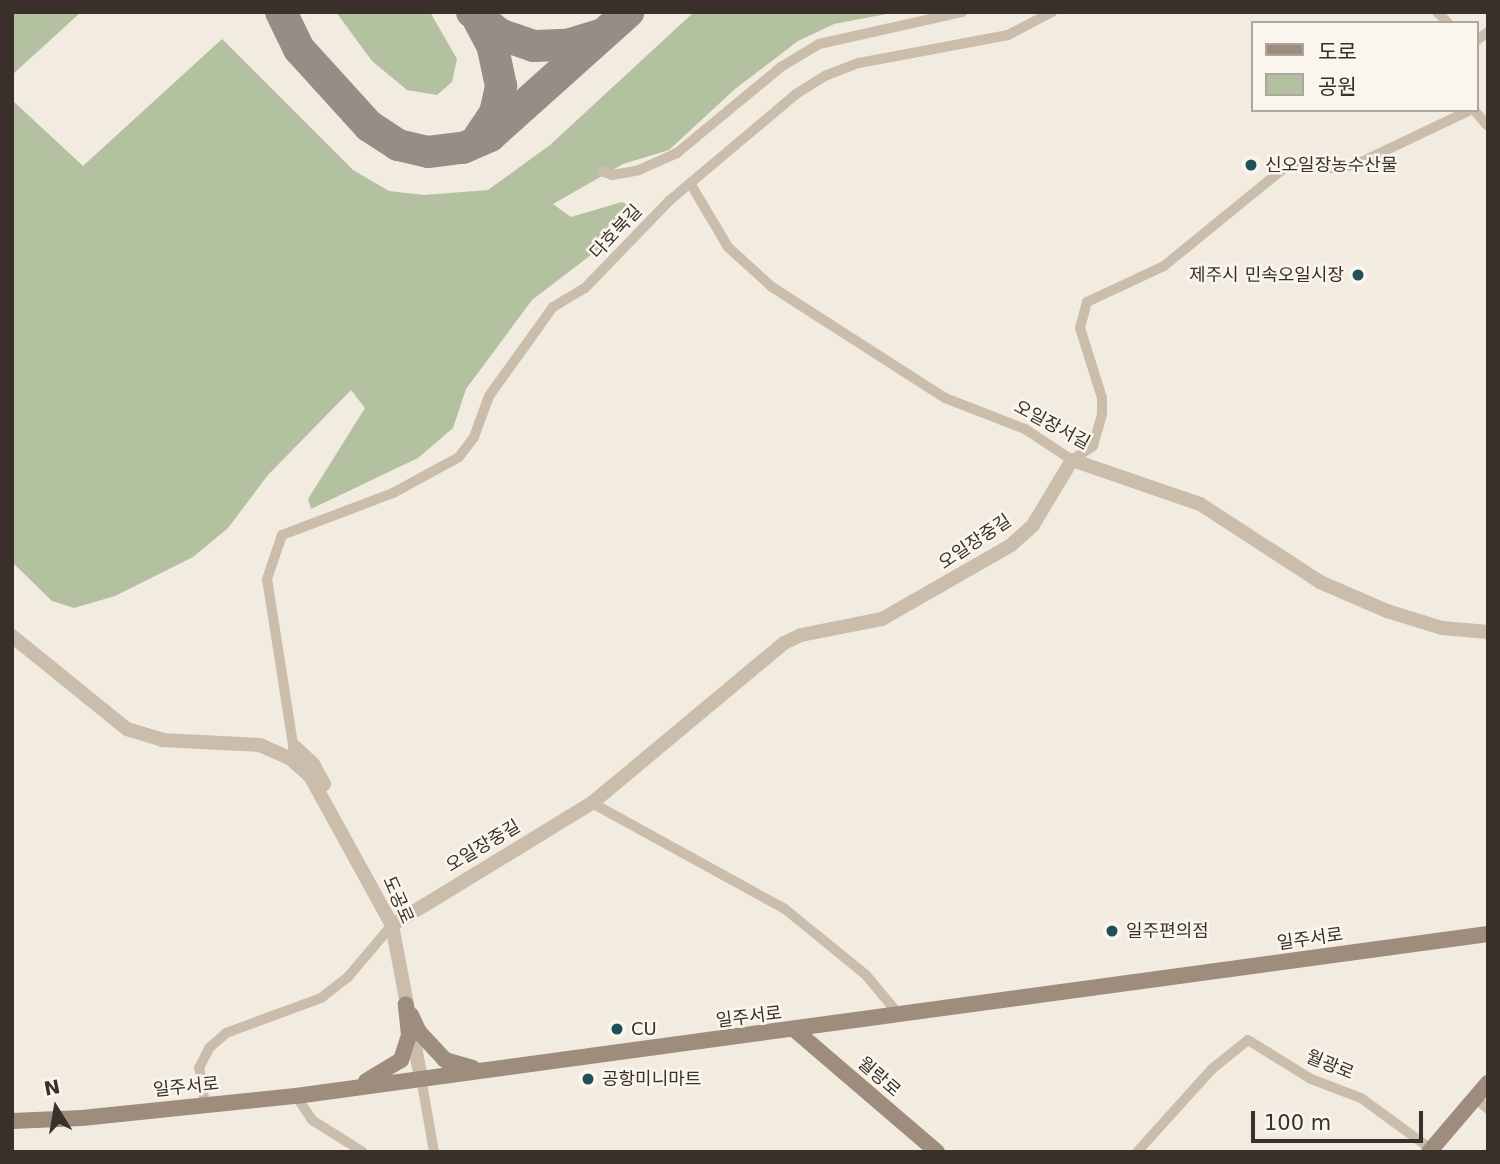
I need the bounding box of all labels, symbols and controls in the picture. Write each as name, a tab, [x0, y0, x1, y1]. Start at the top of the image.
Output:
legend	[1252, 21, 1479, 112]
text: 도로	[1318, 40, 1357, 64]
text: 공원	[1318, 75, 1357, 99]
place label: 신오일장농수산물	[1265, 154, 1397, 176]
marker: 신오일장농수산물	[1243, 157, 1259, 173]
street label: 다호북길	[586, 200, 646, 264]
place label: 제주시 민속오일시장	[1189, 264, 1344, 286]
marker: 제주시 민속오일시장	[1350, 267, 1366, 283]
street label: 오일장서길	[1010, 396, 1094, 454]
street label: 오일장중길	[935, 510, 1015, 574]
street label: 오일장중길	[442, 815, 524, 877]
street label: 도공로	[378, 873, 418, 927]
place label: 일주편의점	[1126, 920, 1209, 942]
marker: 일주편의점	[1104, 923, 1120, 939]
street label: 일주서로	[1276, 924, 1344, 954]
street label: 일주서로	[715, 1002, 783, 1032]
place label: CU	[631, 1018, 657, 1040]
marker: CU	[609, 1021, 625, 1037]
street label: 월광로	[1303, 1046, 1357, 1084]
street label: 월랑로	[853, 1053, 905, 1101]
place label: 공항미니마트	[602, 1068, 701, 1090]
marker: 공항미니마트	[580, 1071, 596, 1087]
north arrow	[21, 1073, 91, 1143]
street label: 일주서로	[152, 1073, 220, 1101]
text: N	[42, 1075, 62, 1100]
scale bar	[1255, 1098, 1426, 1142]
text: 100 m	[1264, 1111, 1331, 1135]

